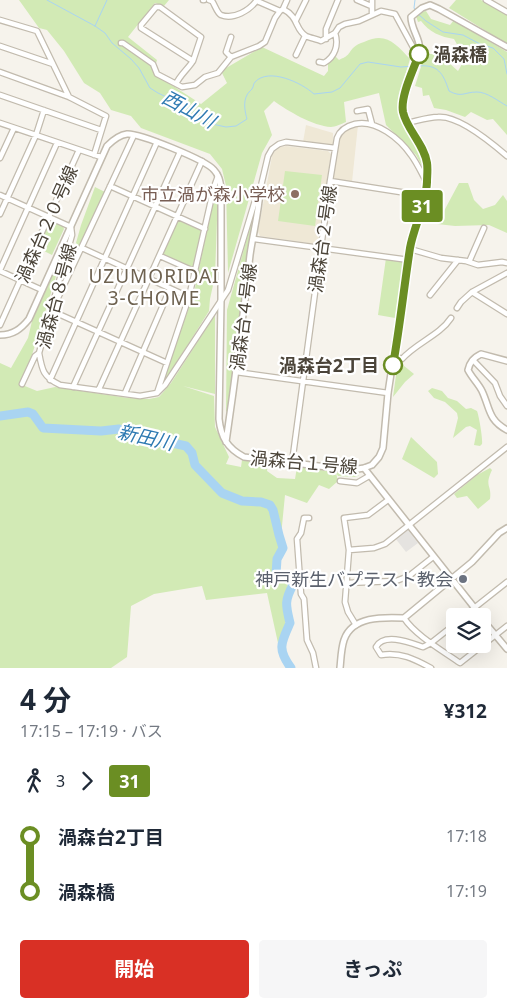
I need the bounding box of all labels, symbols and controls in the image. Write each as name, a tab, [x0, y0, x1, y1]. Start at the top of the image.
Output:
place label: 渦森橋	[433, 42, 487, 66]
marker: 渦森橋	[409, 44, 429, 64]
water label: 西山川	[158, 84, 222, 135]
street label: 渦森台２０号線	[9, 162, 83, 286]
place label: 市立渦が森小学校	[141, 182, 285, 206]
street label: 渦森台２号線	[303, 184, 341, 294]
marker: 市立渦が森小学校	[289, 188, 301, 200]
line badge: 31	[400, 190, 444, 222]
text: 31	[412, 194, 432, 218]
street label: 渦森台８号線	[30, 241, 82, 351]
street label: 渦森台４号線	[225, 262, 261, 372]
district label: UZUMORIDAI 3-CHOME	[88, 263, 220, 311]
place label: 渦森台2丁目	[279, 353, 379, 377]
marker: 渦森台2丁目	[383, 355, 403, 375]
water label: 新田川	[115, 418, 179, 457]
street label: 渦森台１号線	[249, 445, 359, 479]
place label: 神戸新生バプテスト教会	[255, 567, 453, 591]
marker: 神戸新生バプテスト教会	[457, 573, 469, 585]
map controls	[446, 608, 491, 653]
button: layers	[446, 608, 491, 653]
text: 4 分	[20, 680, 71, 718]
text: ¥312	[444, 698, 487, 724]
text: 17:15 – 17:19 · バス	[20, 720, 163, 742]
icon: walk	[20, 767, 48, 795]
icon: forward	[73, 767, 101, 795]
text: 31	[119, 769, 140, 793]
text: 3	[56, 770, 65, 792]
text: 渦森台2丁目	[58, 824, 164, 850]
text: 17:18	[446, 825, 487, 847]
text: 渦森橋	[58, 879, 115, 905]
text: 17:19	[446, 880, 487, 902]
button: 開始	[20, 940, 249, 998]
button: きっぷ	[259, 940, 487, 998]

